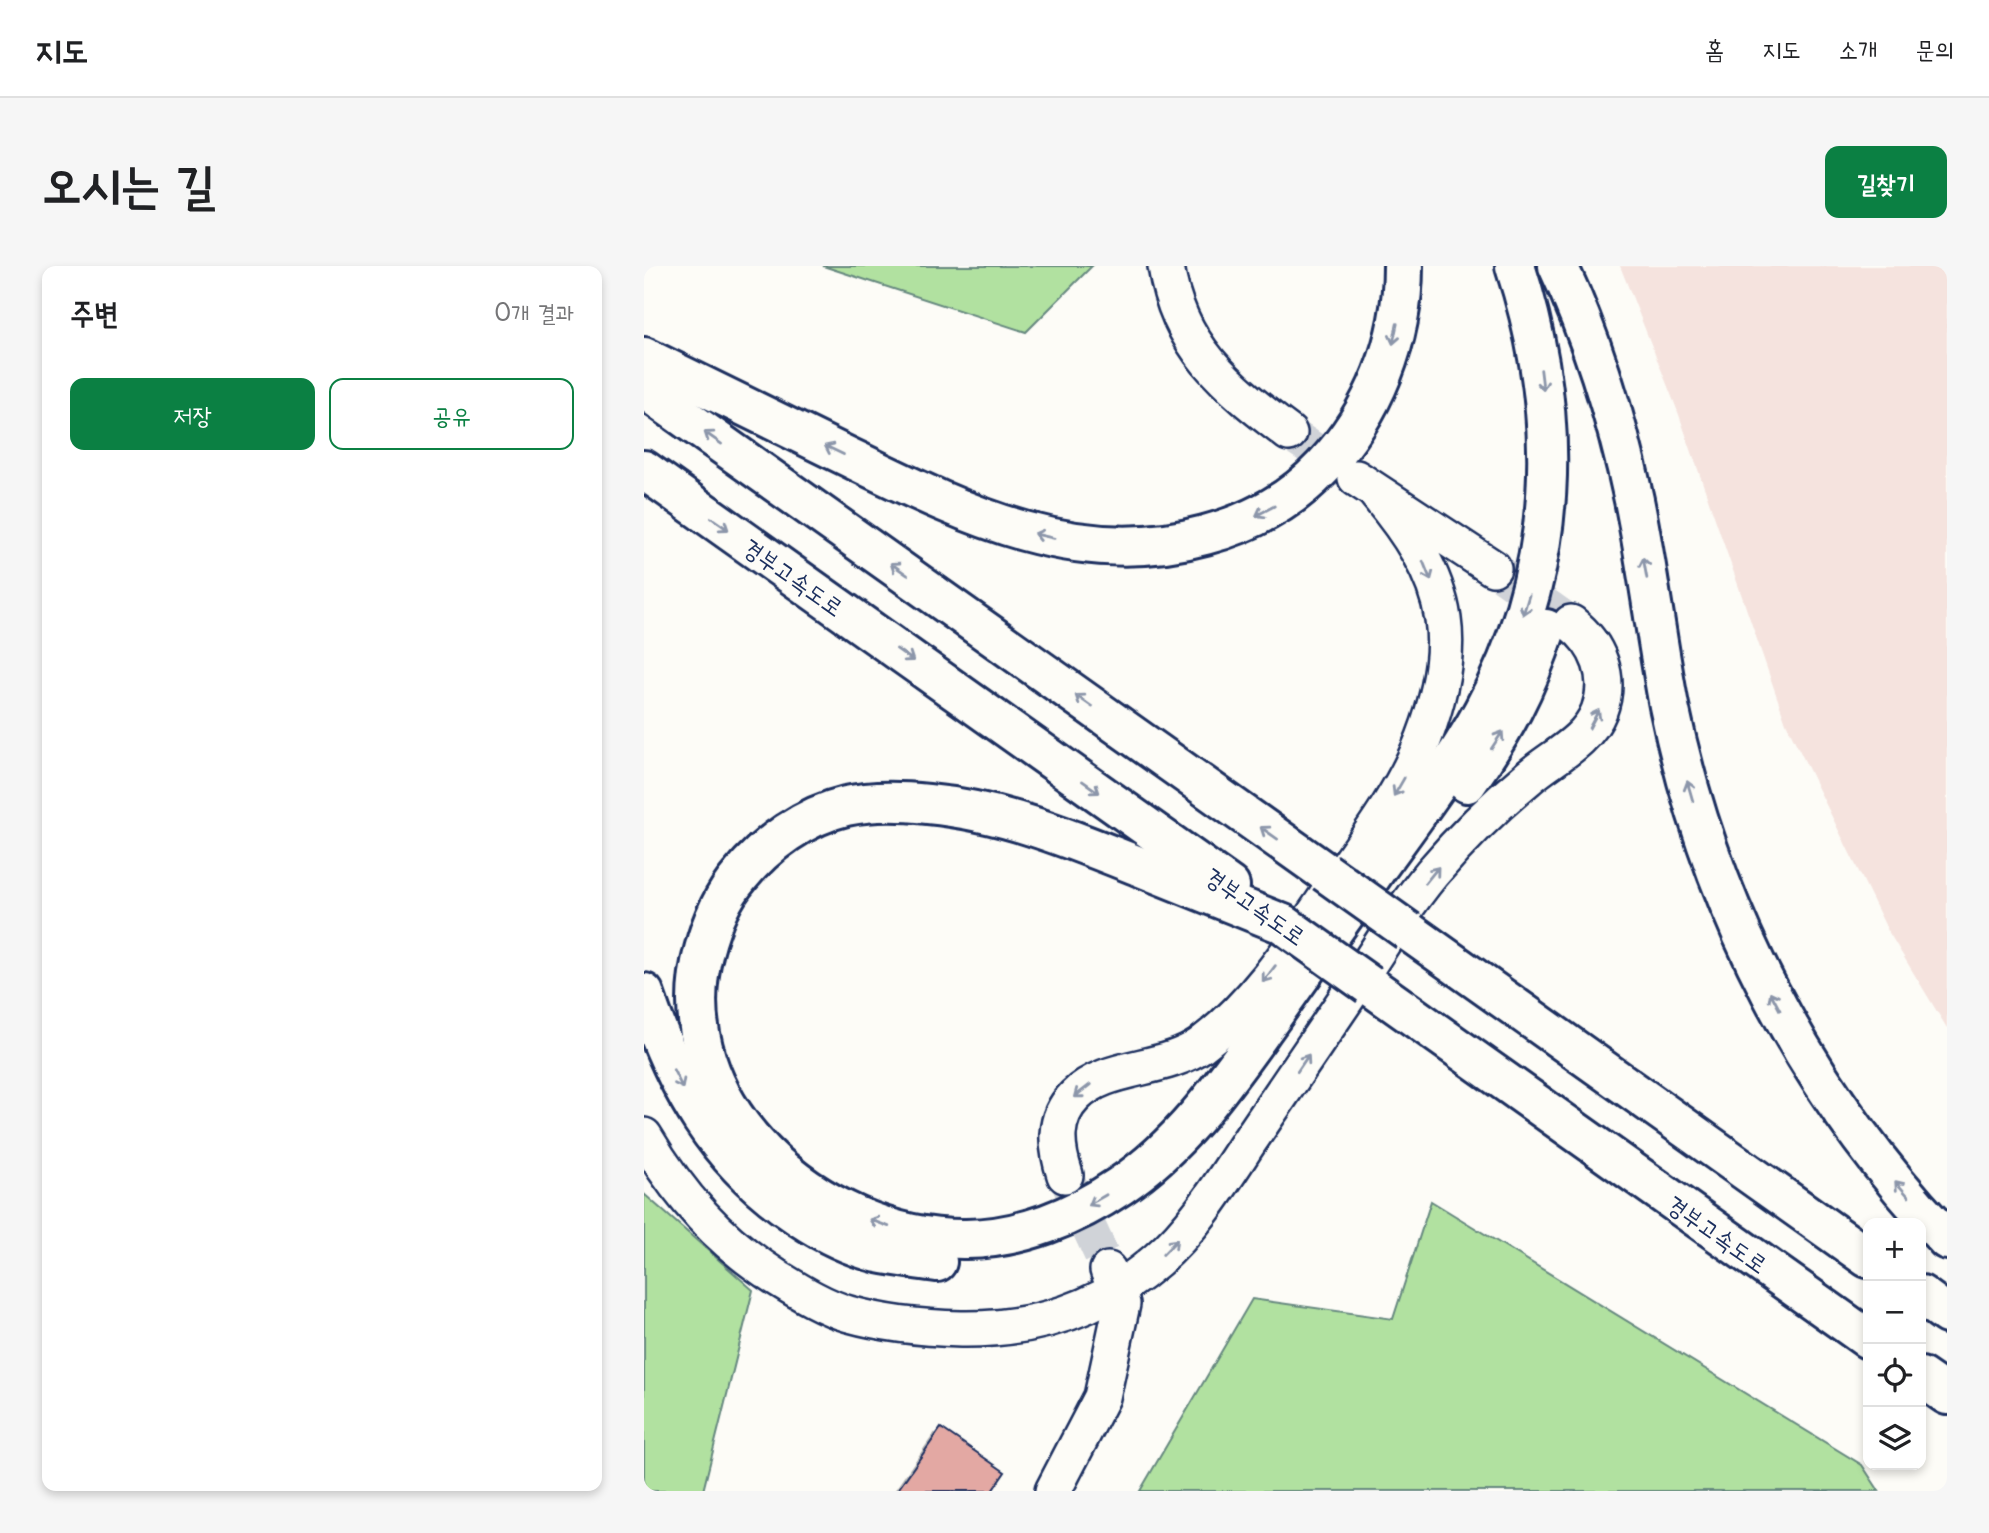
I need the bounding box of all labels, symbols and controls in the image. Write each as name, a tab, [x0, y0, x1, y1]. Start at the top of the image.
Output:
text: 지도	[35, 23, 88, 73]
text: 홈	[1705, 30, 1724, 66]
text: 지도	[1762, 30, 1801, 66]
text: 소개	[1839, 30, 1877, 66]
text: 문의	[1915, 30, 1954, 66]
text: 오시는 길	[42, 145, 215, 219]
button: 길찾기	[1825, 146, 1947, 218]
text: 주변	[70, 289, 118, 334]
text: 0개 결과	[494, 294, 574, 329]
one-way arrow	[1388, 322, 1402, 345]
one-way arrow	[1535, 368, 1548, 391]
button: 저장	[70, 378, 315, 450]
button: 공유	[329, 378, 574, 450]
one-way arrow	[704, 431, 723, 445]
one-way arrow	[824, 442, 845, 456]
one-way arrow	[1255, 504, 1275, 518]
one-way arrow	[710, 517, 729, 531]
street label: 경부고속도로	[736, 528, 852, 624]
one-way arrow	[1033, 529, 1056, 542]
one-way arrow	[1638, 557, 1651, 580]
one-way arrow	[1422, 560, 1435, 582]
one-way arrow	[890, 562, 909, 576]
one-way arrow	[1519, 594, 1532, 616]
one-way arrow	[895, 648, 914, 662]
one-way arrow	[1075, 694, 1094, 708]
one-way arrow	[1588, 709, 1602, 729]
one-way arrow	[1490, 731, 1504, 750]
one-way arrow	[1392, 777, 1406, 797]
one-way arrow	[1081, 780, 1100, 794]
one-way arrow	[1682, 780, 1695, 802]
one-way arrow	[1260, 826, 1279, 840]
street label: 경부고속도로	[1198, 857, 1314, 953]
one-way arrow	[1424, 867, 1439, 885]
one-way arrow	[1262, 964, 1277, 983]
one-way arrow	[1767, 991, 1781, 1012]
one-way arrow	[1296, 1054, 1310, 1073]
one-way arrow	[672, 1068, 686, 1089]
one-way arrow	[1074, 1084, 1092, 1099]
one-way arrow	[1894, 1180, 1910, 1198]
street label: 경부고속도로	[1660, 1185, 1776, 1281]
one-way arrow	[1087, 1194, 1108, 1207]
one-way arrow	[868, 1216, 890, 1229]
map controls	[1863, 1218, 1926, 1470]
button: +	[1863, 1218, 1926, 1281]
one-way arrow	[1161, 1239, 1178, 1256]
button: −	[1863, 1281, 1926, 1344]
button: locate	[1863, 1344, 1926, 1407]
button: layers	[1863, 1407, 1926, 1470]

